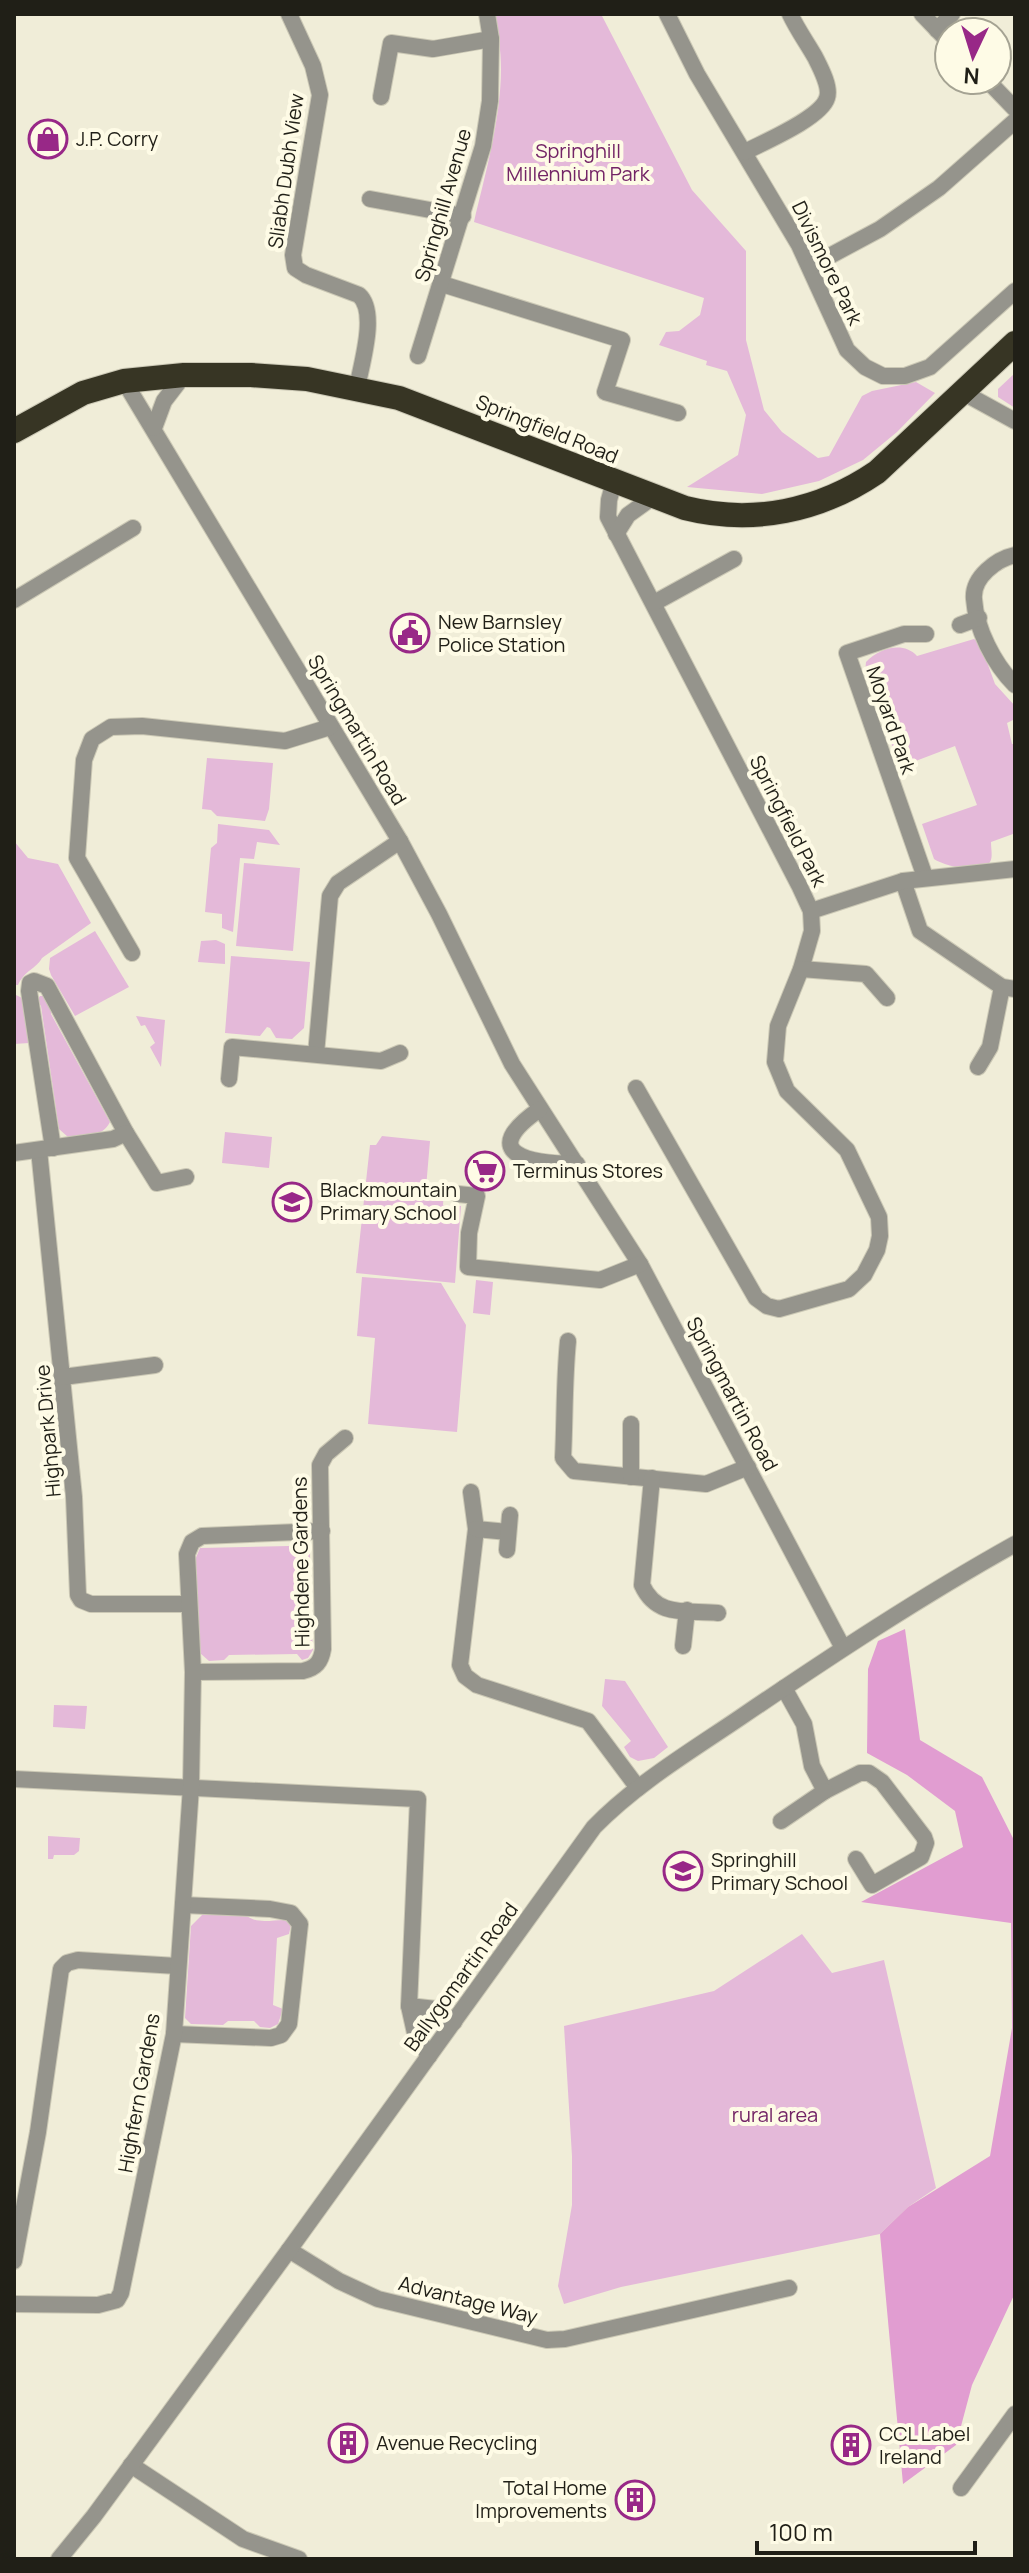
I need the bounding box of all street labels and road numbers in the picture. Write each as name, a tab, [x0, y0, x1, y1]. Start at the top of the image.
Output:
street label: Sliabh Dubh View	[261, 92, 310, 250]
street label: Springhill Avenue	[408, 125, 477, 285]
street label: Divismore Park	[786, 196, 870, 330]
street label: Springfield Road	[472, 388, 622, 469]
street label: Springmartin Road	[302, 649, 413, 810]
street label: Moyard Park	[860, 662, 923, 778]
street label: Springfield Park	[744, 751, 834, 892]
street label: Springmartin Road	[680, 1312, 785, 1476]
street label: Highpark Drive	[28, 1364, 67, 1498]
street label: Highdene Gardens	[286, 1476, 315, 1648]
street label: Ballygomartin Road	[397, 1897, 524, 2057]
street label: Highfern Gardens	[111, 2011, 166, 2175]
street label: Advantage Way	[396, 2269, 541, 2330]

